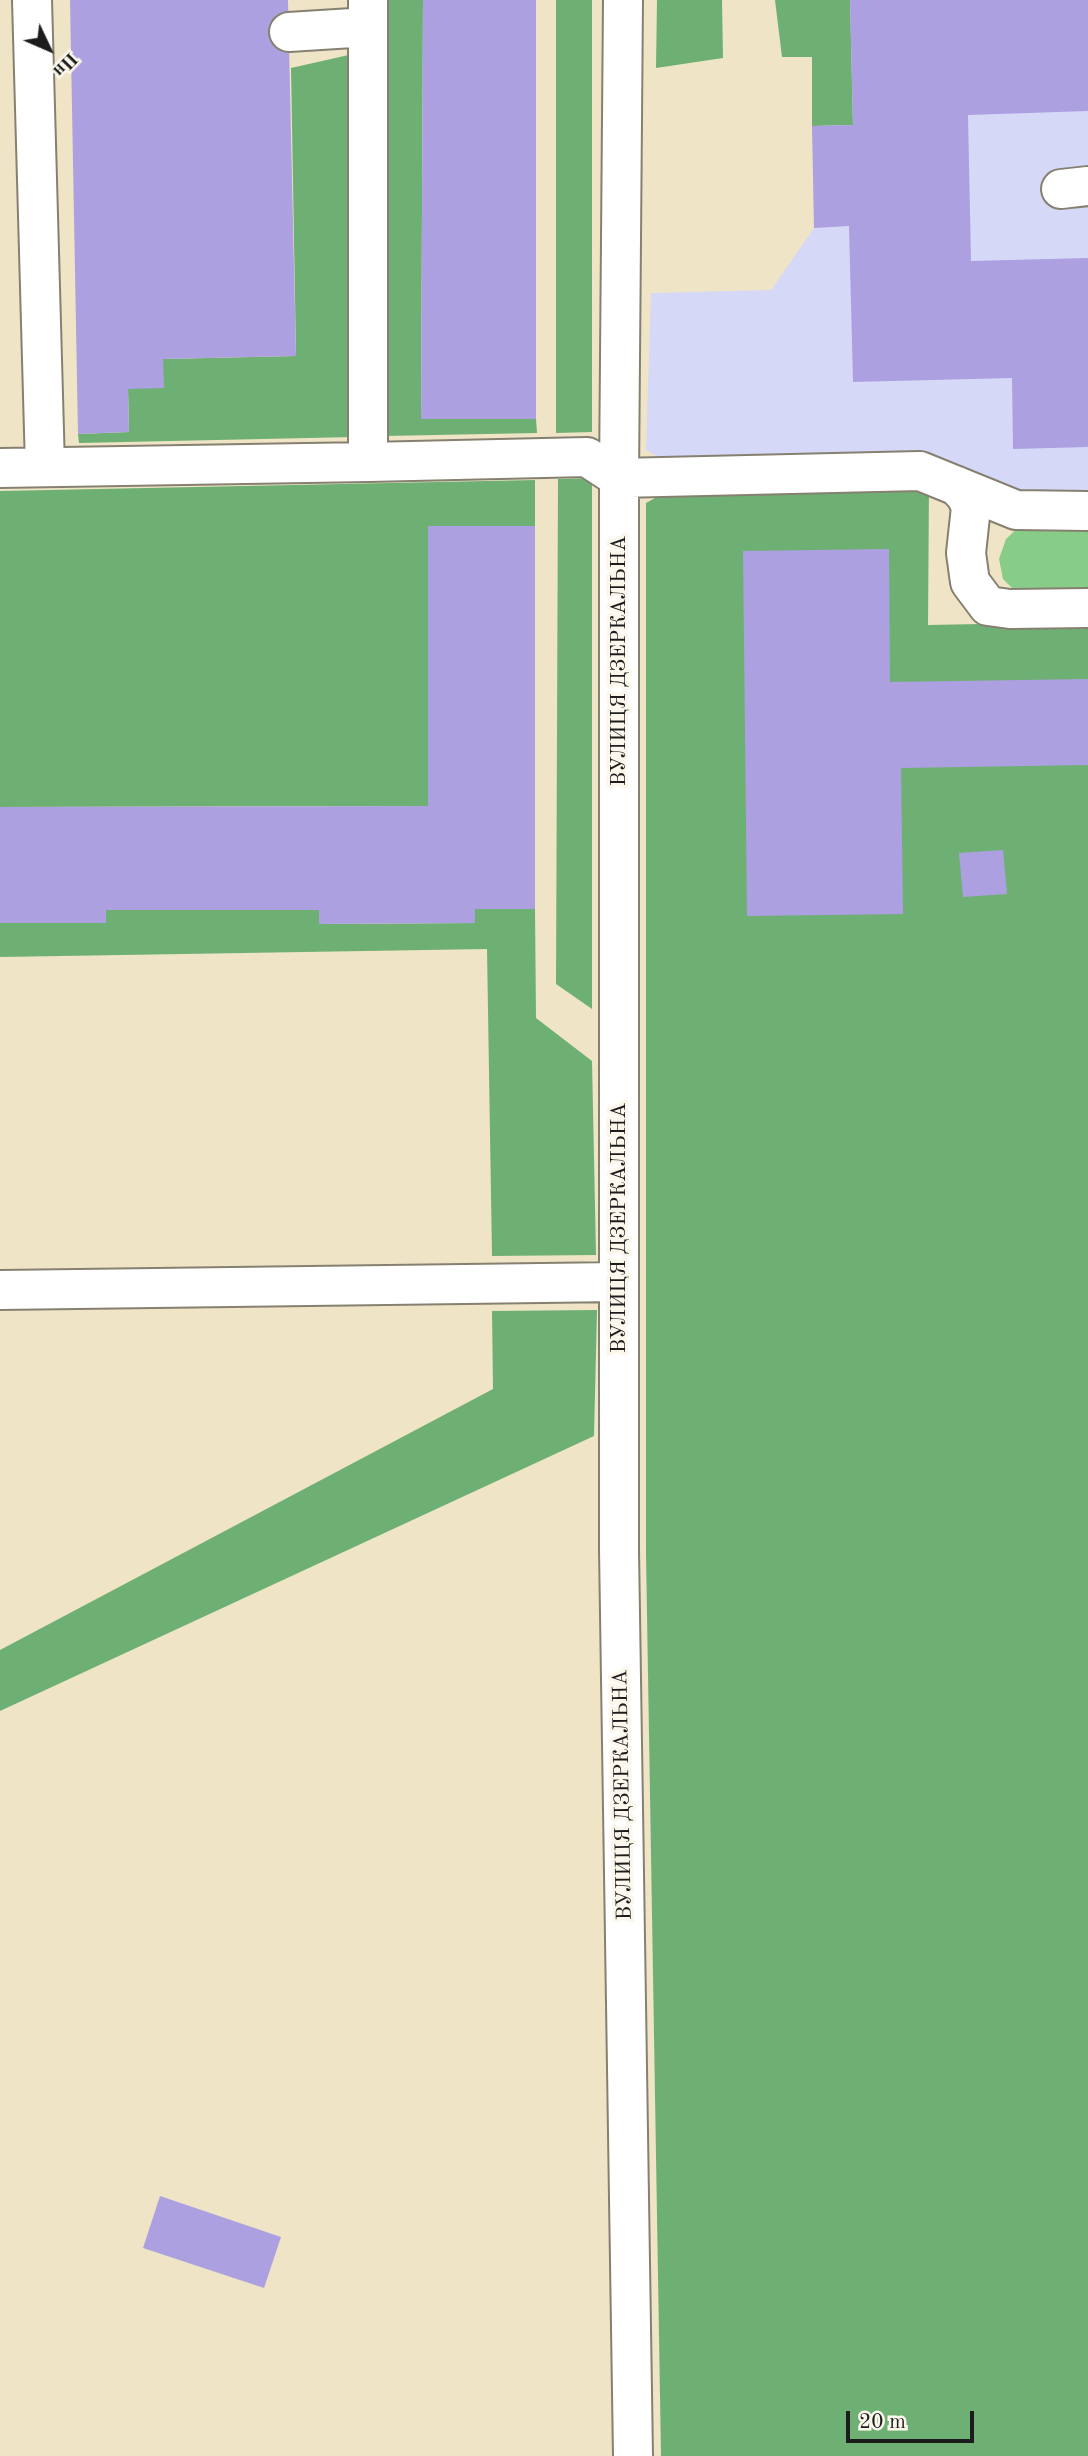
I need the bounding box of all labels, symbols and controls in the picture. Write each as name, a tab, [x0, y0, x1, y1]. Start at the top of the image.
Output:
north arrow	[14, 14, 84, 84]
text: Пн	[49, 48, 80, 80]
street label: ВУЛИЦЯ ДЗЕРКАЛЬНА	[606, 536, 632, 786]
street label: ВУЛИЦЯ ДЗЕРКАЛЬНА	[606, 1103, 632, 1353]
street label: ВУЛИЦЯ ДЗЕРКАЛЬНА	[608, 1669, 638, 1921]
scale bar	[850, 2396, 978, 2440]
text: 20 m	[859, 2412, 906, 2433]

